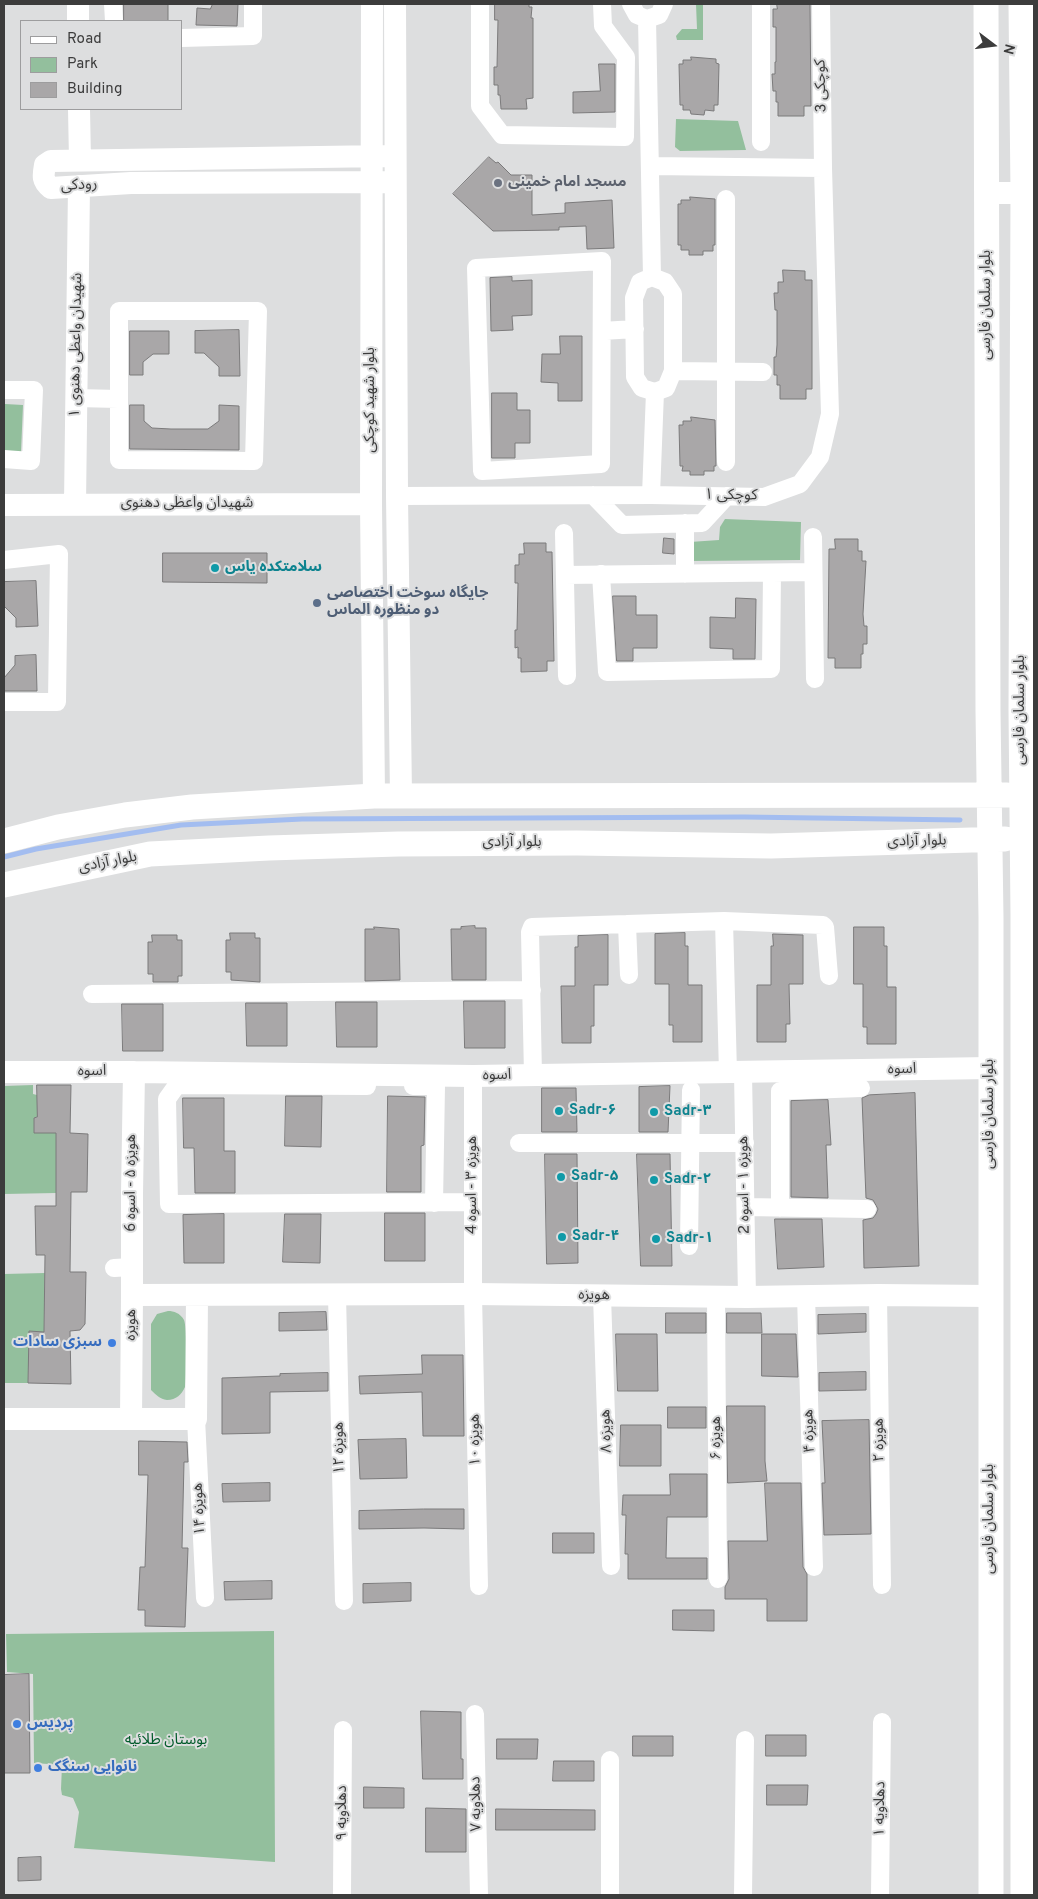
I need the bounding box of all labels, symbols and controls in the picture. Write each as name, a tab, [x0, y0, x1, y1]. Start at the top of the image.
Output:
legend	[20, 20, 182, 110]
north arrow	[968, 20, 1018, 70]
text: Road	[67, 30, 102, 49]
text: N	[998, 42, 1017, 56]
text: Park	[67, 55, 98, 74]
street label: کوچکی 3	[813, 59, 831, 113]
text: Building	[67, 80, 122, 99]
place label: مسجد امام خمینی	[508, 174, 626, 192]
street label: رودکی	[60, 176, 98, 196]
marker: مسجد امام خمینی	[492, 177, 504, 189]
street label: بلوار سلمان فارسی	[978, 250, 996, 360]
street label: شهیدان واعظی دهنوی ۱	[67, 272, 87, 418]
street label: بلوار شهید کوچکی	[362, 347, 380, 453]
street label: کوچکی ۱	[704, 487, 758, 505]
street label: شهیدان واعظی دهنوی	[121, 495, 253, 513]
place label: سلامتکده یاس	[225, 559, 322, 577]
marker: سلامتکده یاس	[209, 562, 221, 574]
place label: جایگاه سوخت اختصاصی دو منظوره الماس	[327, 585, 488, 620]
marker: جایگاه سوخت اختصاصی دو منظوره الماس	[311, 597, 323, 609]
street label: بلوار سلمان فارسی	[1012, 655, 1030, 765]
street label: بلوار آزادی	[887, 832, 947, 852]
street label: بلوار آزادی	[483, 834, 541, 852]
street label: بلوار آزادی	[77, 849, 139, 877]
street label: بلوار سلمان فارسی	[981, 1059, 999, 1169]
street label: اسوه	[888, 1061, 916, 1079]
street label: اسوه	[78, 1063, 106, 1081]
street label: اسوه	[483, 1067, 511, 1085]
place label: Sadr-۶	[569, 1102, 616, 1120]
place label: Sadr-۳	[664, 1103, 711, 1121]
marker: Sadr-۶	[553, 1105, 565, 1117]
marker: Sadr-۳	[648, 1106, 660, 1118]
street label: هویزه ۵ - اسوه 6	[123, 1134, 141, 1232]
street label: هویزه ۳ - اسوه 4	[464, 1136, 482, 1234]
street label: هویزه ۱ - اسوه 2	[735, 1136, 755, 1234]
place label: Sadr-۵	[571, 1168, 618, 1186]
marker: Sadr-۵	[555, 1171, 567, 1183]
place label: Sadr-۲	[664, 1171, 711, 1189]
marker: Sadr-۲	[648, 1174, 660, 1186]
place label: Sadr-۴	[572, 1228, 619, 1246]
place label: Sadr-۱	[666, 1230, 713, 1248]
marker: Sadr-۴	[556, 1231, 568, 1243]
marker: Sadr-۱	[650, 1233, 662, 1245]
street label: هویزه	[578, 1287, 610, 1305]
street label: هویزه	[123, 1309, 141, 1341]
place label: سبزی سادات	[13, 1334, 102, 1352]
marker: سبزی سادات	[106, 1337, 118, 1349]
street label: هویزه ۸	[597, 1409, 617, 1453]
street label: هویزه ۴	[800, 1409, 820, 1453]
street label: هویزه ۱۰	[467, 1414, 485, 1466]
street label: هویزه ۶	[708, 1416, 726, 1460]
street label: هویزه ۲	[871, 1418, 889, 1462]
street label: هویزه ۱۲	[331, 1422, 349, 1474]
street label: بلوار سلمان فارسی	[981, 1464, 999, 1574]
street label: هویزه ۱۴	[190, 1482, 210, 1536]
place label: پردیس	[27, 1715, 73, 1733]
marker: پردیس	[11, 1718, 23, 1730]
park label: بوستان طلائیه	[125, 1732, 207, 1750]
place label: نانوایی سنگک	[48, 1759, 137, 1777]
marker: نانوایی سنگک	[32, 1762, 44, 1774]
street label: دهلاویه ۷	[468, 1776, 486, 1832]
street label: دهلاویه ۱	[872, 1781, 890, 1837]
street label: دهلاویه ۹	[334, 1785, 352, 1841]

